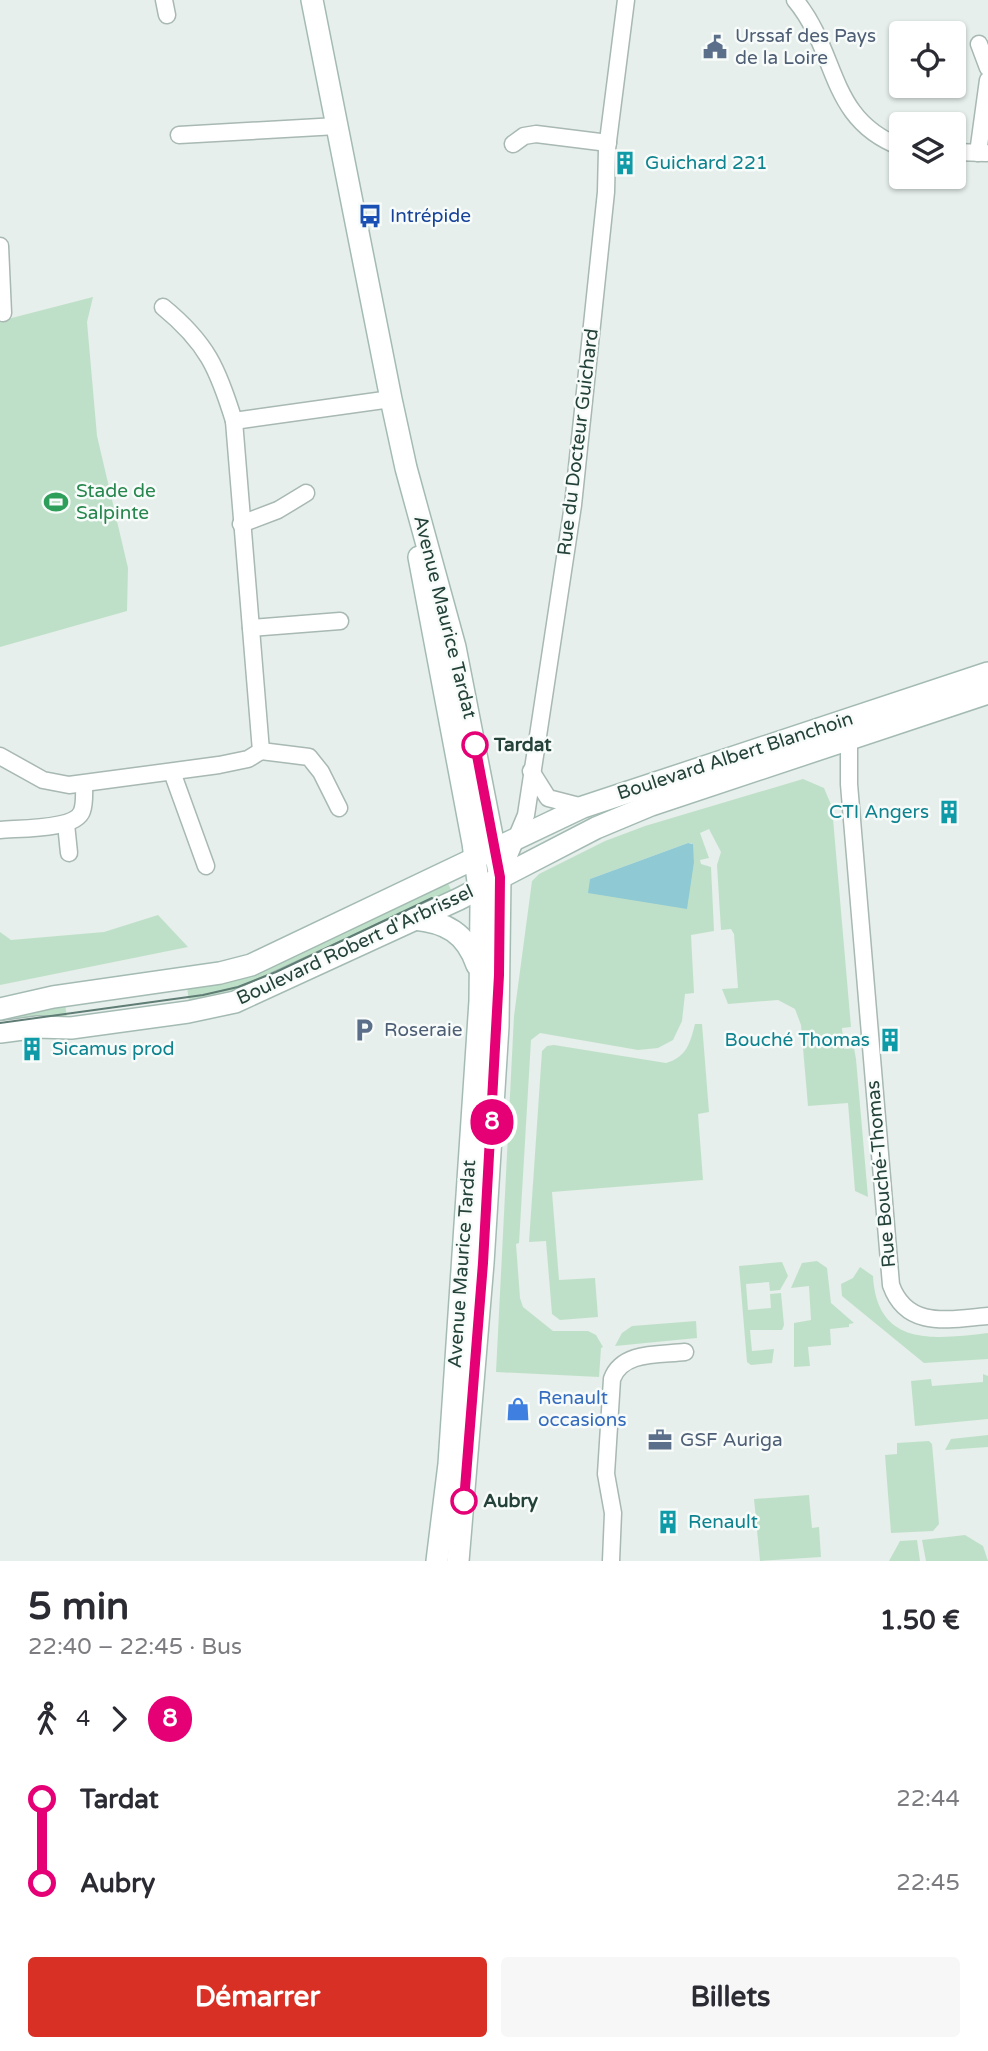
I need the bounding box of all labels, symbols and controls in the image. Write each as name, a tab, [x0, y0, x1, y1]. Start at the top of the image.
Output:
map controls	[889, 21, 966, 189]
button: locate	[889, 21, 966, 98]
place label: Urssaf des Pays de la Loire	[735, 25, 876, 69]
public building icon: Urssaf des Pays de la Loire	[701, 33, 729, 61]
button: layers	[889, 112, 966, 189]
building icon: Guichard 221	[611, 149, 639, 177]
place label: Guichard 221	[645, 152, 768, 174]
bus stop icon: Intrépide	[356, 202, 384, 230]
place label: Intrépide	[390, 205, 471, 227]
street label: Rue du Docteur Guichard	[553, 327, 603, 557]
place label: Stade de Salpinte	[76, 480, 156, 524]
sports icon: Stade de Salpinte	[42, 488, 70, 516]
street label: Avenue Maurice Tardat	[409, 513, 481, 721]
street label: Boulevard Albert Blanchoin	[614, 707, 856, 805]
marker: Tardat	[462, 732, 488, 758]
place label: Tardat	[493, 734, 552, 756]
building icon: CTI Angers	[935, 798, 963, 826]
place label: CTI Angers	[829, 801, 929, 823]
street label: Boulevard Robert d'Arbrissel	[233, 880, 477, 1010]
parking icon: Roseraie	[350, 1016, 378, 1044]
place label: Roseraie	[384, 1019, 462, 1041]
building icon: Bouché Thomas	[876, 1026, 904, 1054]
place label: Bouché Thomas	[725, 1029, 870, 1051]
building icon: Sicamus prod	[18, 1035, 46, 1063]
place label: Sicamus prod	[52, 1038, 175, 1060]
street label: Rue Bouché-Thomas	[862, 1080, 900, 1268]
line badge: 8	[469, 1099, 515, 1145]
text: 8	[484, 1107, 500, 1136]
street label: Avenue Maurice Tardat	[444, 1159, 480, 1369]
place label: Renault occasions	[538, 1387, 627, 1431]
shop icon: Renault occasions	[504, 1395, 532, 1423]
office icon: GSF Auriga	[646, 1426, 674, 1454]
place label: GSF Auriga	[680, 1429, 783, 1451]
marker: Aubry	[451, 1488, 477, 1514]
place label: Aubry	[483, 1490, 539, 1513]
building icon: Renault	[654, 1508, 682, 1536]
place label: Renault	[688, 1511, 758, 1533]
text: 5 min	[28, 1584, 129, 1630]
text: 1.50 €	[880, 1605, 960, 1636]
text: 22:40 – 22:45 · Bus	[28, 1633, 242, 1661]
icon: walk	[28, 1700, 66, 1738]
icon: forward	[100, 1700, 138, 1738]
text: 8	[162, 1704, 178, 1733]
text: 4	[76, 1705, 90, 1733]
text: Tardat	[80, 1784, 159, 1815]
text: 22:44	[896, 1785, 960, 1813]
text: Aubry	[80, 1868, 155, 1899]
text: 22:45	[896, 1869, 960, 1897]
button: Démarrer	[28, 1957, 487, 2037]
button: Billets	[501, 1957, 960, 2037]

